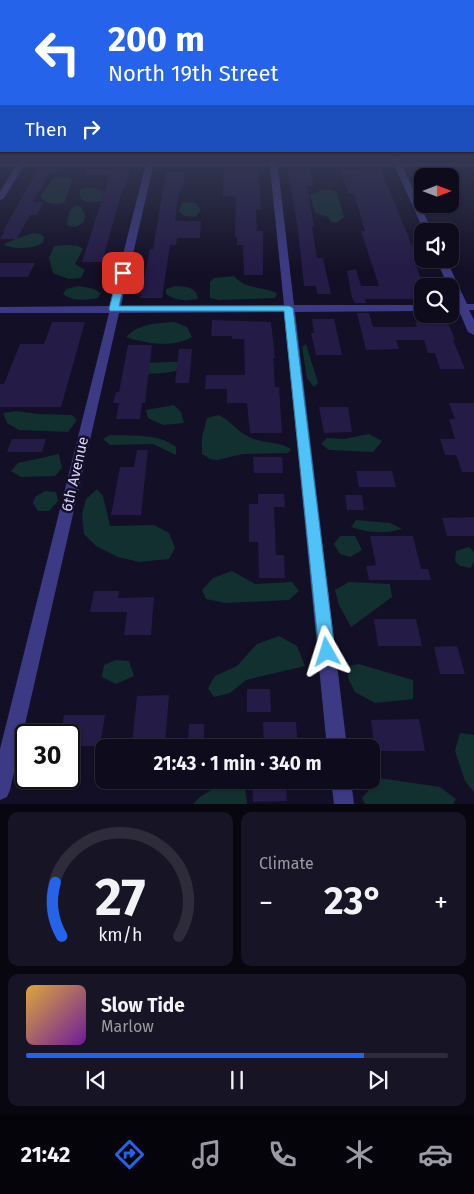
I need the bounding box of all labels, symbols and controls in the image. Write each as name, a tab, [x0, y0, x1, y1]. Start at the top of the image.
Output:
text: 200 m	[108, 18, 205, 60]
icon: left	[25, 20, 90, 85]
text: North 19th Street	[108, 60, 278, 87]
icon: right	[77, 115, 105, 143]
text: Then	[25, 118, 67, 141]
north arrow	[414, 168, 459, 212]
map controls	[414, 168, 459, 323]
button: sound	[414, 223, 459, 268]
pin	[102, 252, 144, 294]
icon: arrive	[109, 259, 137, 287]
button: search	[414, 278, 459, 323]
street label: 6th Avenue	[58, 435, 92, 513]
position arrow	[300, 625, 352, 677]
speed limit sign: 30	[15, 724, 80, 789]
text: 21:43 · 1 min · 340 m	[153, 752, 322, 775]
text: Climate	[259, 854, 314, 873]
text: 27	[95, 866, 146, 929]
text: 23°	[324, 878, 383, 924]
text: −	[259, 886, 273, 919]
text: +	[434, 886, 448, 919]
text: km/h	[98, 924, 143, 946]
text: Slow Tide	[101, 994, 185, 1017]
text: Marlow	[101, 1017, 154, 1036]
icon: previous	[82, 1066, 110, 1094]
icon: pause	[223, 1066, 251, 1094]
icon: next	[364, 1066, 392, 1094]
icon: directions	[112, 1137, 147, 1172]
icon: music	[189, 1137, 224, 1172]
icon: phone	[265, 1137, 300, 1172]
icon: climate	[342, 1137, 377, 1172]
icon: car	[418, 1137, 453, 1172]
text: 21:42	[21, 1141, 70, 1168]

